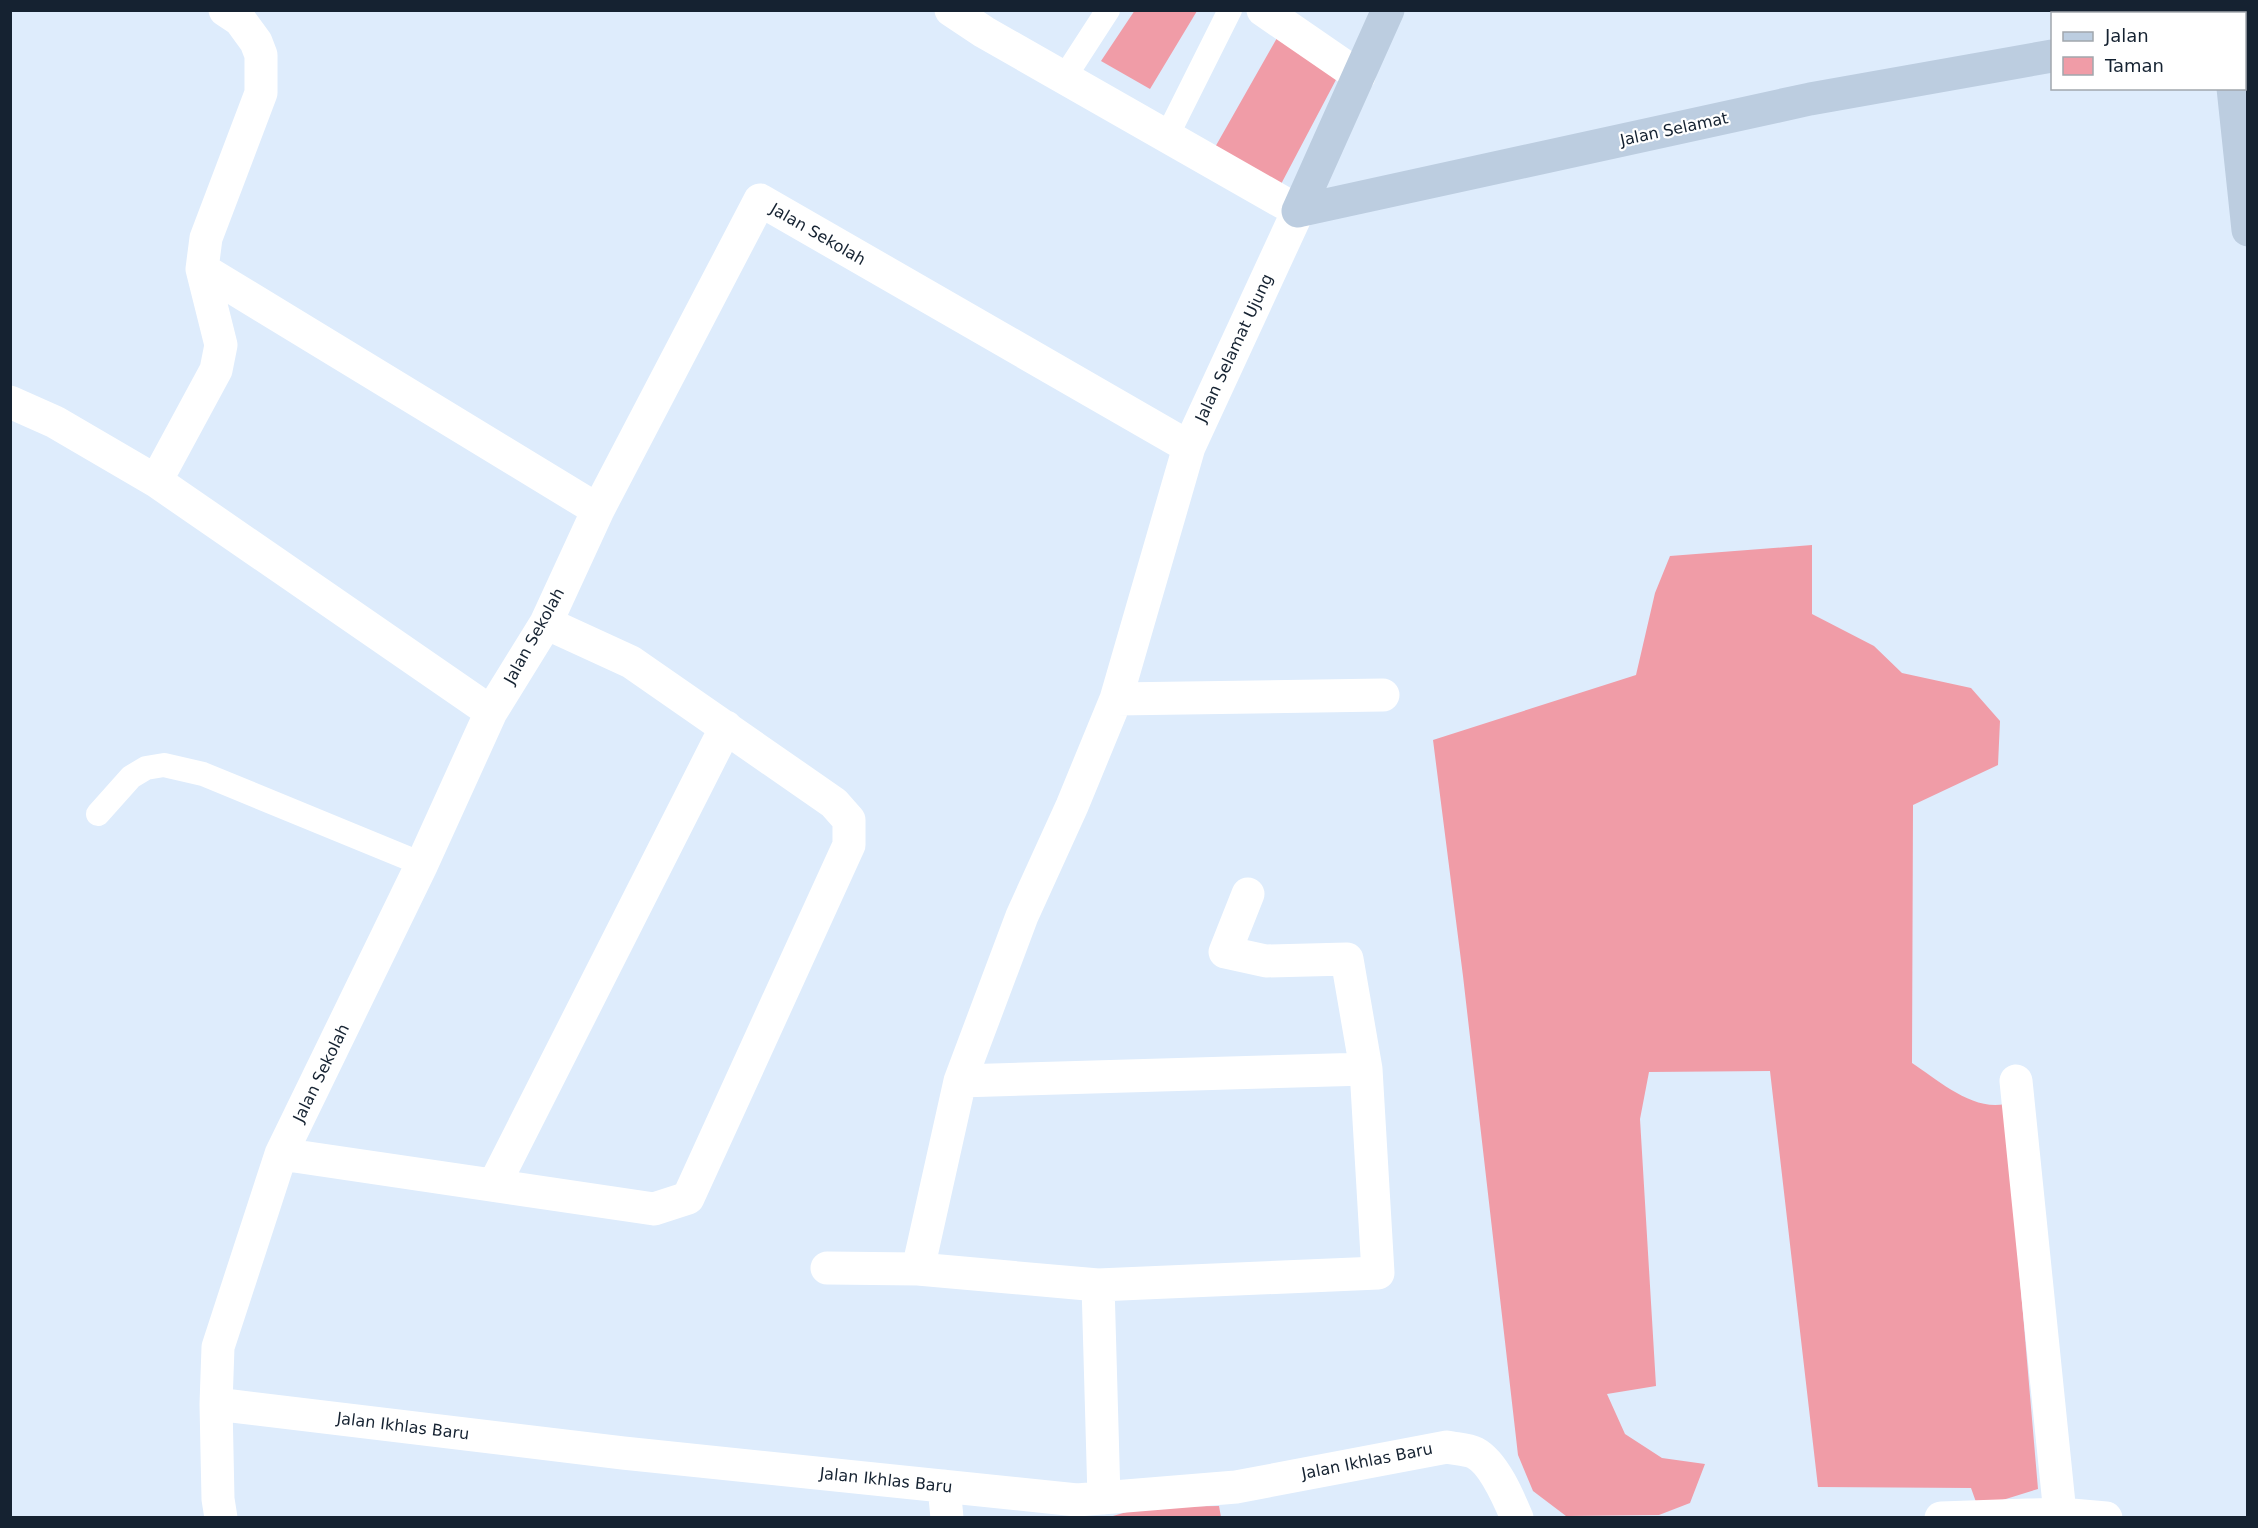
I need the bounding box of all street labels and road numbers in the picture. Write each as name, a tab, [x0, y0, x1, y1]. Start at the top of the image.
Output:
street label: Jalan Selamat	[1617, 108, 1730, 150]
street label: Jalan Sekolah	[766, 199, 869, 269]
street label: Jalan Selamat Ujung	[1191, 271, 1277, 426]
street label: Jalan Sekolah	[499, 585, 568, 688]
street label: Jalan Sekolah	[289, 1021, 353, 1126]
street label: Jalan Ikhlas Baru	[335, 1408, 470, 1444]
street label: Jalan Ikhlas Baru	[1299, 1439, 1434, 1483]
street label: Jalan Ikhlas Baru	[818, 1463, 953, 1496]

